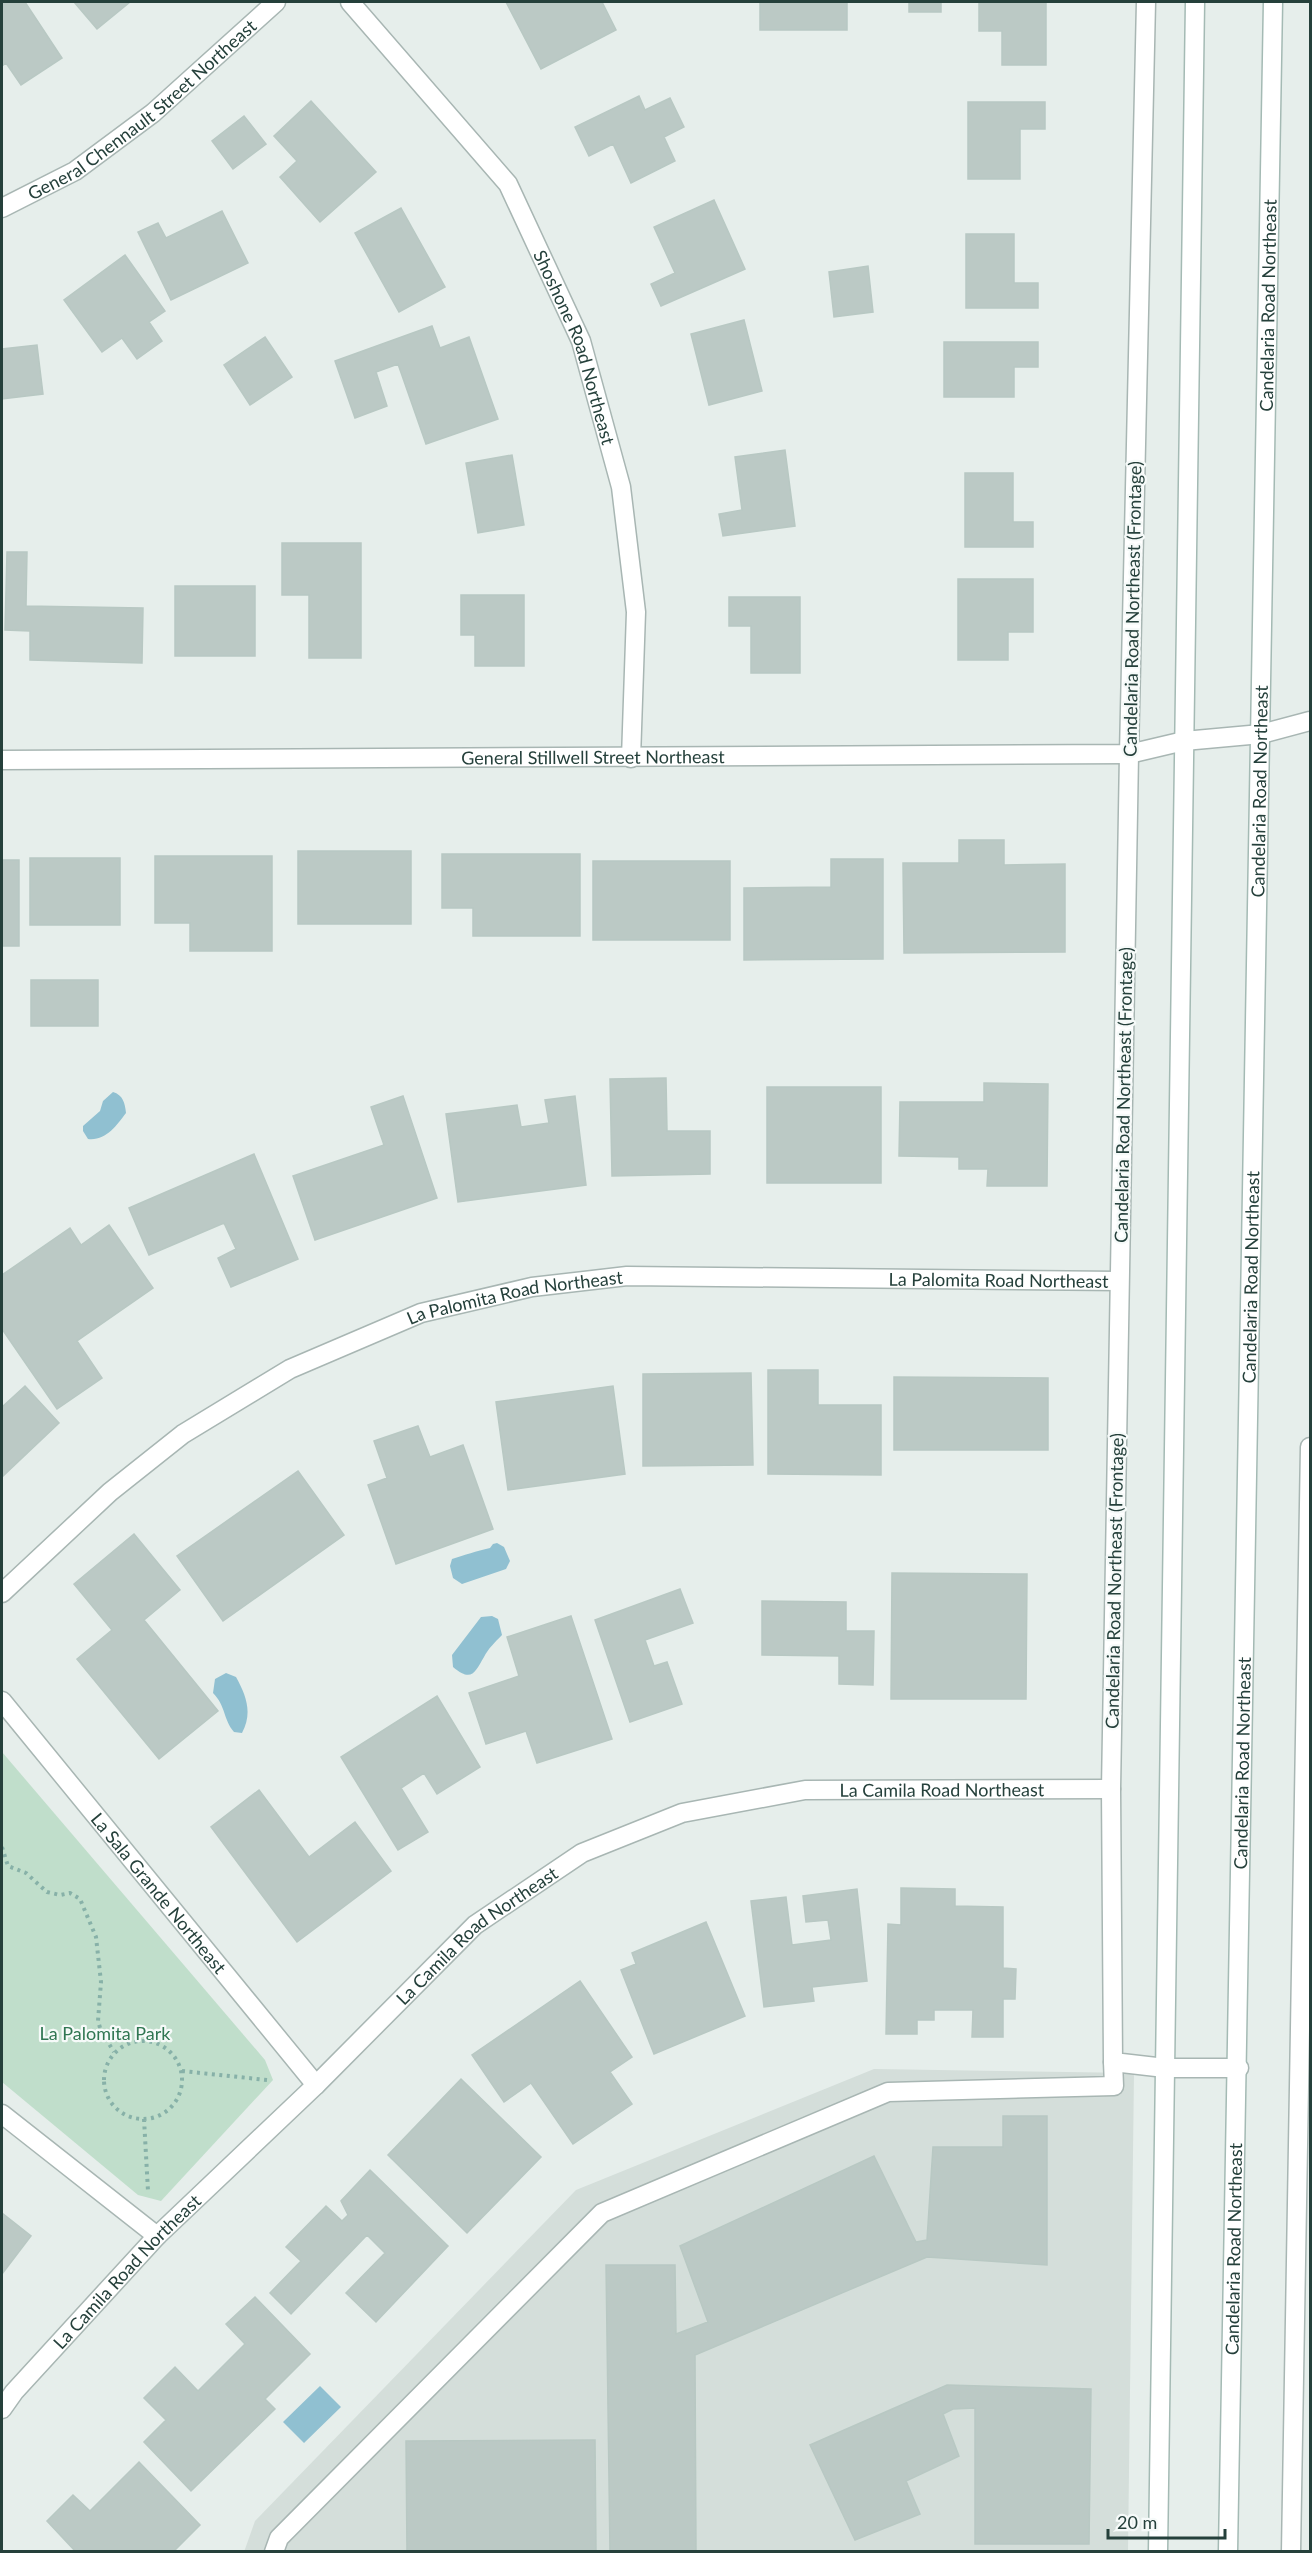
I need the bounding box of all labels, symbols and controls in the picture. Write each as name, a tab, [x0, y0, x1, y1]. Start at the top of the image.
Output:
street label: General Chennault Street Northeast	[24, 14, 261, 204]
street label: Candelaria Road Northeast	[1255, 198, 1281, 412]
street label: Shoshone Road Northeast	[529, 246, 620, 448]
street label: Candelaria Road Northeast (Frontage)	[1118, 461, 1146, 757]
street label: Candelaria Road Northeast	[1246, 684, 1272, 898]
street label: General Stillwell Street Northeast	[461, 745, 725, 769]
street label: Candelaria Road Northeast (Frontage)	[1109, 947, 1137, 1243]
street label: Candelaria Road Northeast	[1238, 1170, 1263, 1384]
street label: La Palomita Road Northeast	[403, 1266, 624, 1329]
street label: La Palomita Road Northeast	[888, 1268, 1109, 1292]
street label: Candelaria Road Northeast (Frontage)	[1100, 1433, 1128, 1729]
street label: Candelaria Road Northeast	[1229, 1656, 1255, 1869]
street label: La Camila Road Northeast	[839, 1778, 1045, 1801]
street label: La Sala Grande Northeast	[87, 1808, 232, 1978]
street label: La Camila Road Northeast	[391, 1861, 562, 2009]
park label: La Palomita Park	[39, 2022, 171, 2044]
street label: Candelaria Road Northeast	[1220, 2142, 1246, 2355]
street label: La Camila Road Northeast	[48, 2189, 206, 2353]
scale bar	[1108, 2502, 1225, 2540]
text: 20 m	[1117, 2511, 1157, 2533]

